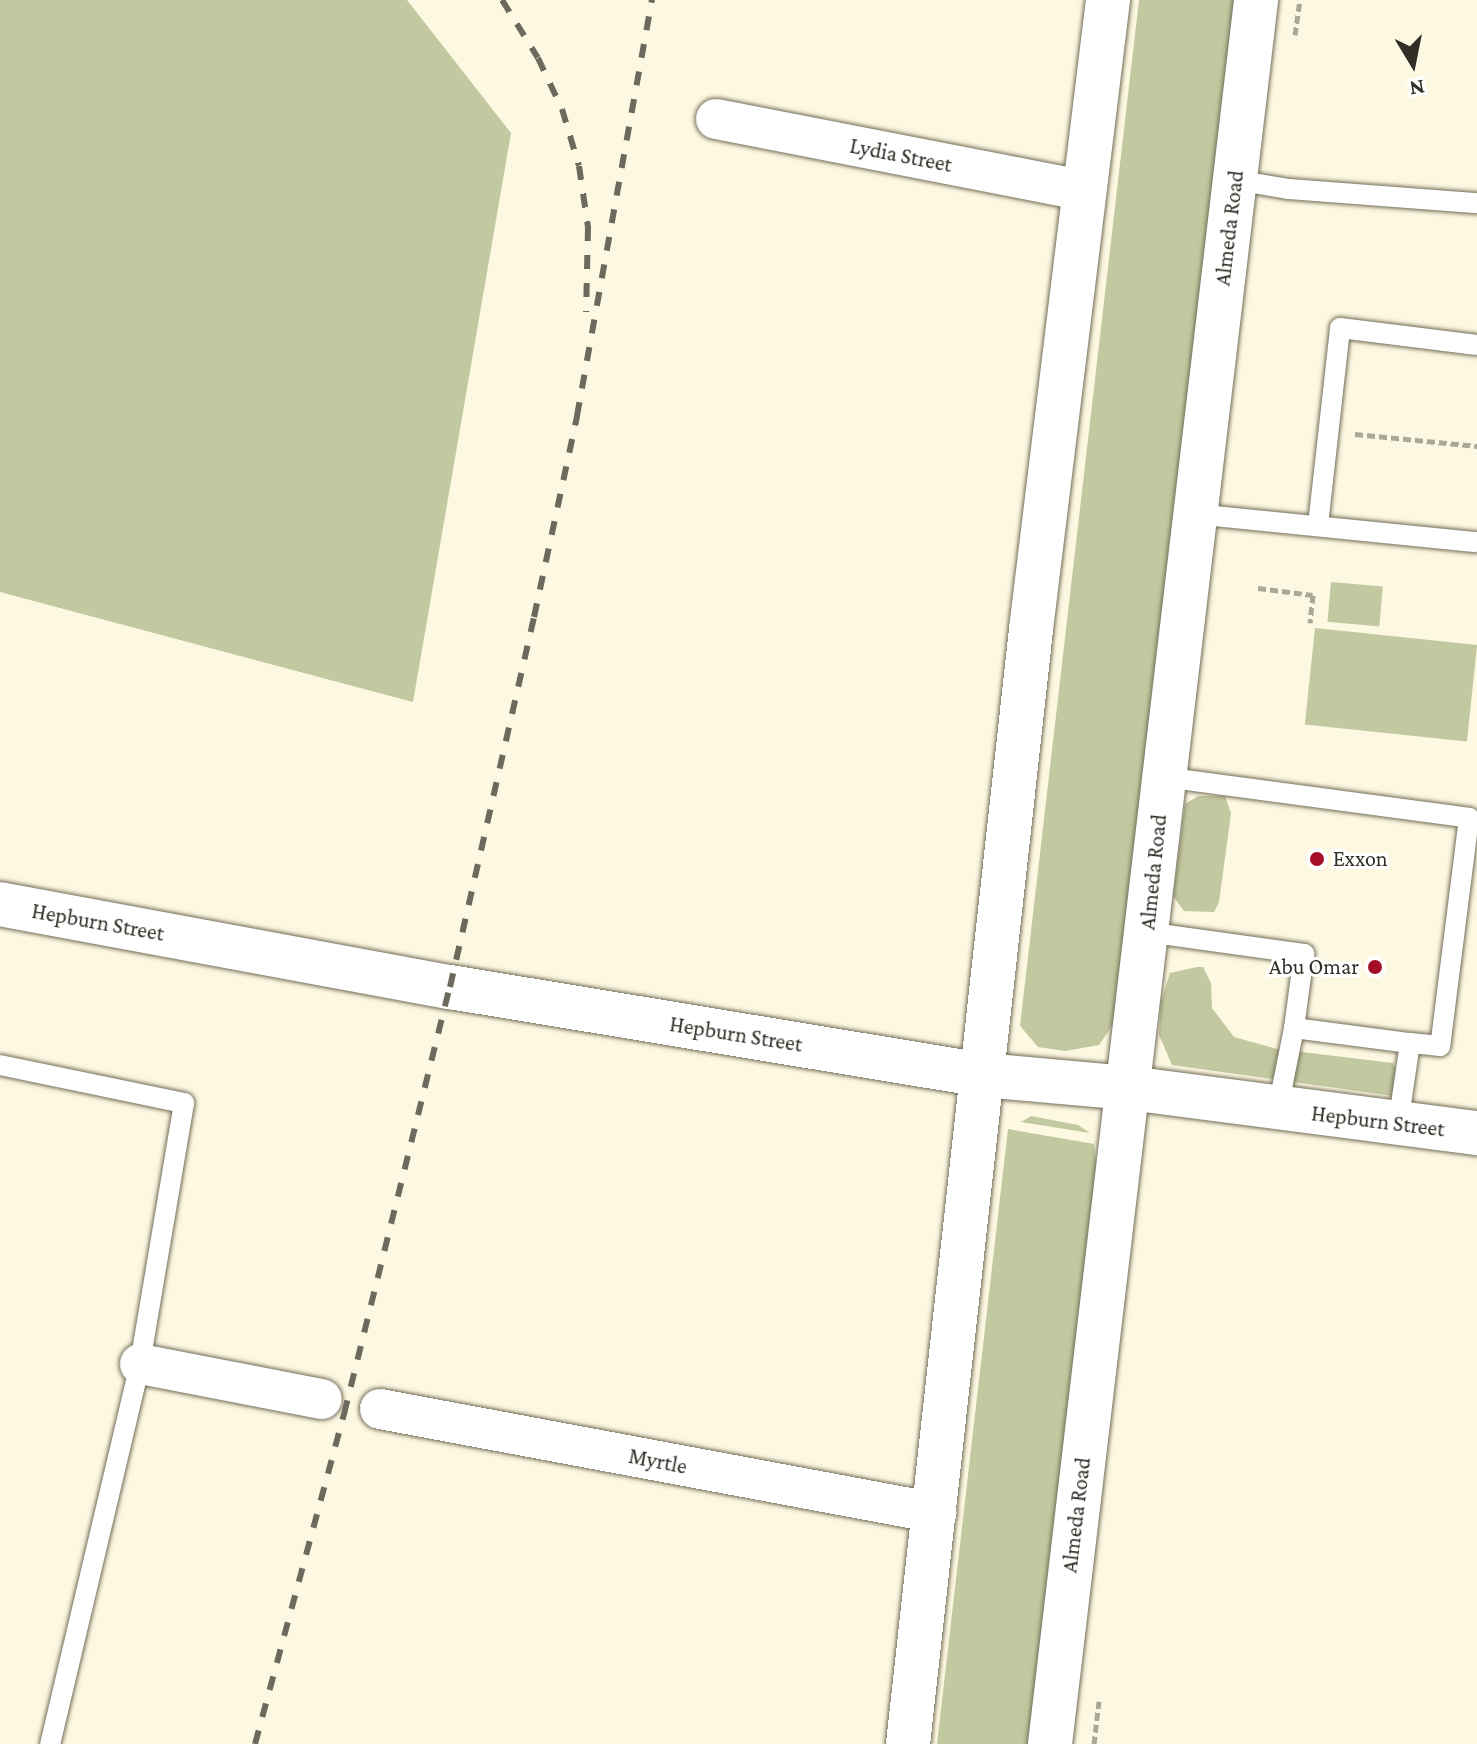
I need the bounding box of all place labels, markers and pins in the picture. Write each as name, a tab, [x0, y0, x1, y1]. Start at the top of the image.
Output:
place label: Exxon	[1333, 846, 1388, 872]
marker: Exxon	[1308, 850, 1326, 868]
place label: Abu Omar	[1269, 954, 1359, 980]
marker: Abu Omar	[1366, 958, 1384, 976]

